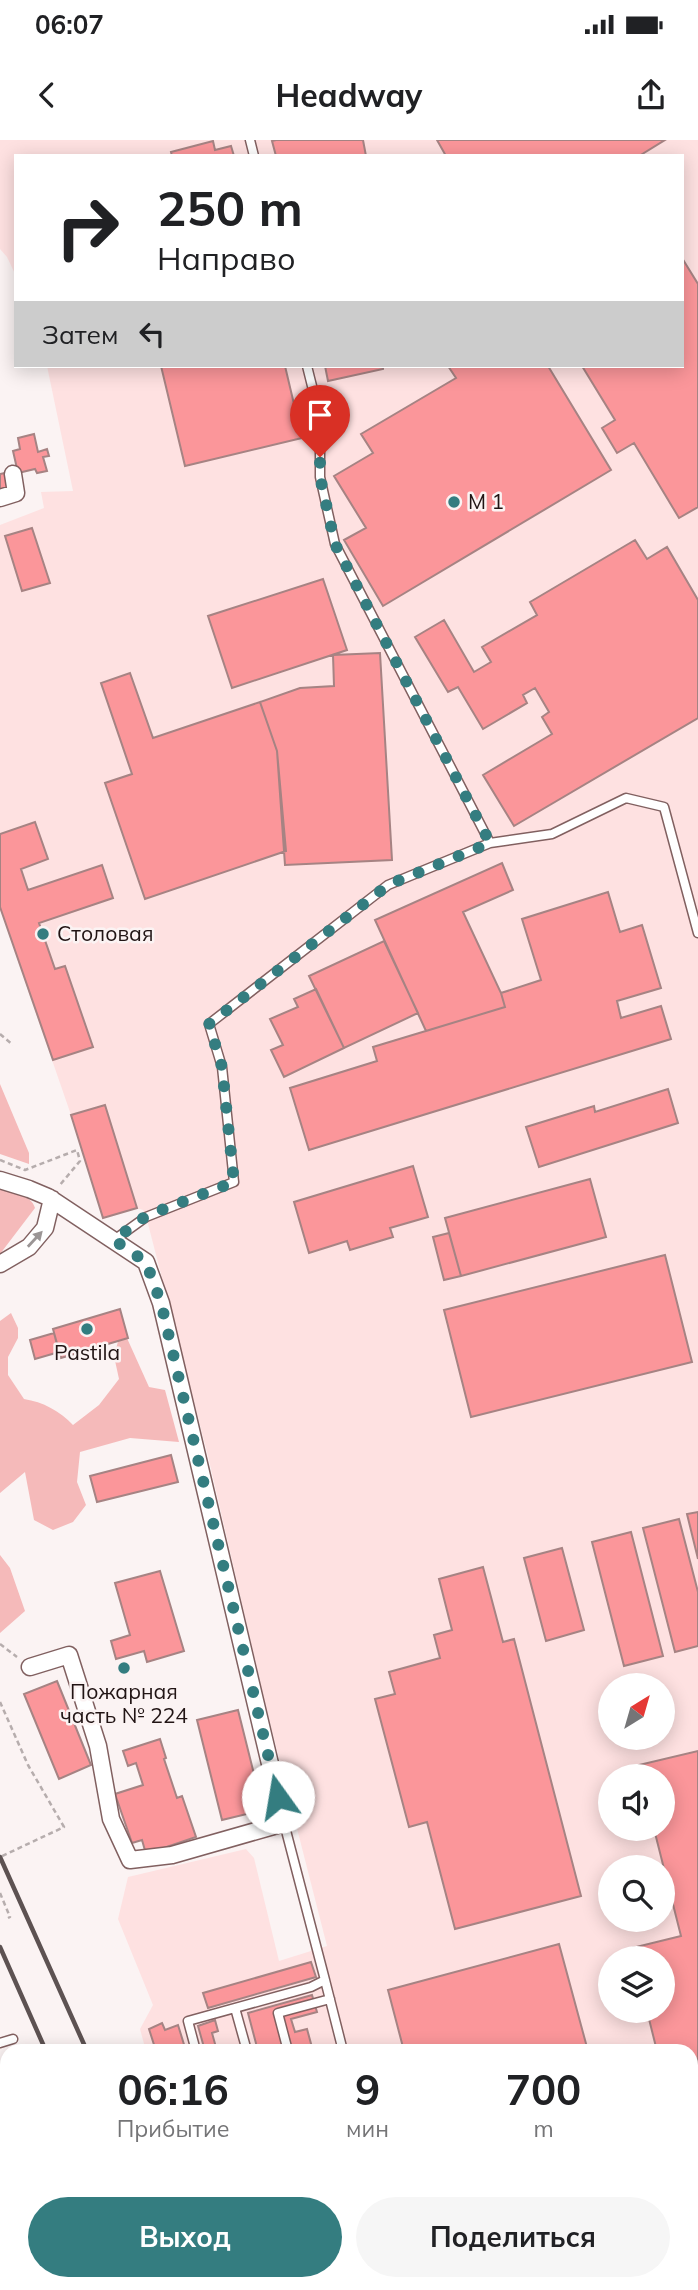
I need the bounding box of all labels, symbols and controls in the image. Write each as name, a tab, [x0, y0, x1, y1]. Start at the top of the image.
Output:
text: 06:07	[35, 8, 104, 41]
text: Headway	[276, 75, 422, 115]
icon: back	[28, 76, 66, 114]
icon: share	[632, 76, 670, 114]
text: 250 m	[157, 177, 303, 238]
icon: right	[42, 182, 133, 273]
text: Направо	[157, 238, 296, 278]
icon: left	[133, 315, 171, 353]
text: Затем	[42, 318, 119, 351]
pin	[290, 385, 350, 457]
icon: arrive	[301, 396, 339, 434]
place label: M 1	[468, 488, 504, 514]
marker: M 1	[446, 494, 462, 510]
place label: Столовая	[57, 920, 153, 946]
marker: Столовая	[35, 926, 51, 942]
one-way arrow	[27, 1231, 43, 1248]
marker: Pastila	[79, 1321, 95, 1337]
place label: Pastila	[54, 1339, 120, 1365]
marker: Пожарная часть № 224	[116, 1660, 132, 1676]
north arrow	[598, 1673, 676, 1750]
map controls	[598, 1673, 675, 2023]
place label: Пожарная часть № 224	[60, 1678, 188, 1728]
position arrow	[241, 1760, 315, 1834]
button: sound	[598, 1764, 675, 1841]
button: search	[598, 1855, 675, 1932]
button: layers	[598, 1946, 675, 2023]
text: 06:16	[117, 2063, 229, 2116]
text: 9	[355, 2063, 380, 2116]
text: 700	[506, 2063, 581, 2116]
text: Прибытие	[117, 2114, 229, 2143]
text: мин	[346, 2114, 389, 2143]
text: m	[533, 2114, 554, 2143]
button: Выход	[28, 2197, 342, 2277]
button: Поделиться	[356, 2197, 670, 2277]

